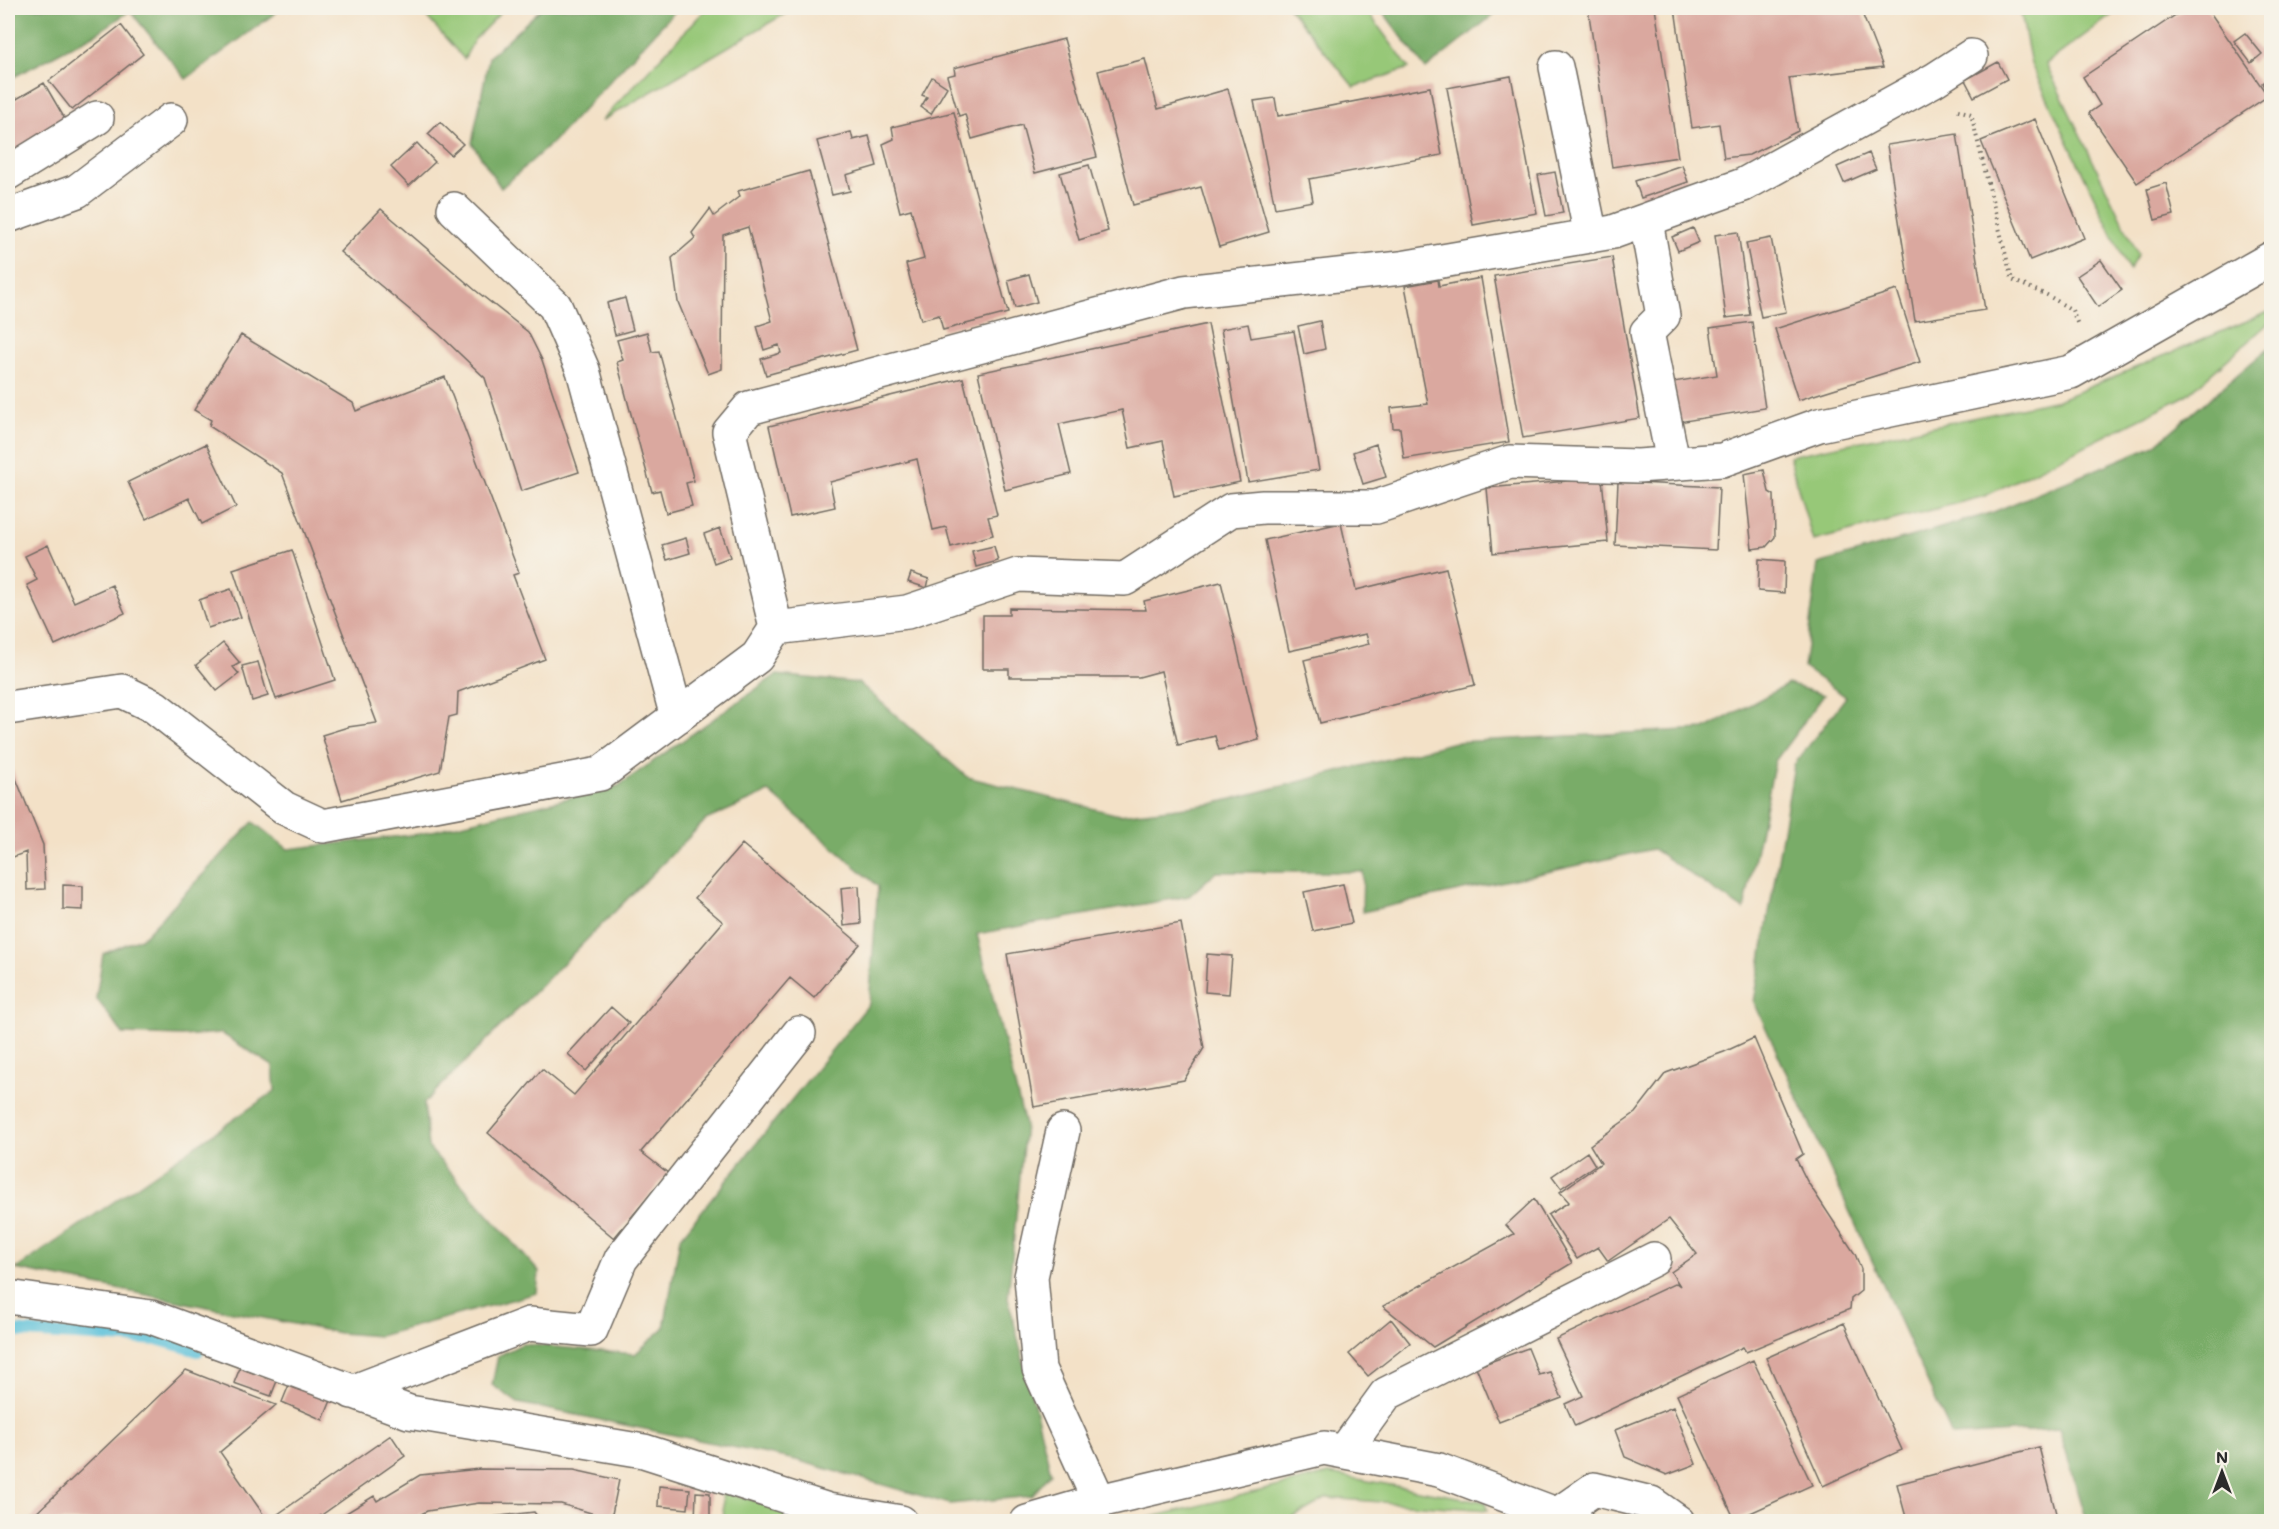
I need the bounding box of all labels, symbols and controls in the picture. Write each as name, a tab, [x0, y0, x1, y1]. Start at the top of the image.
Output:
north arrow	[2192, 1442, 2252, 1502]
text: N	[2216, 1446, 2228, 1467]

